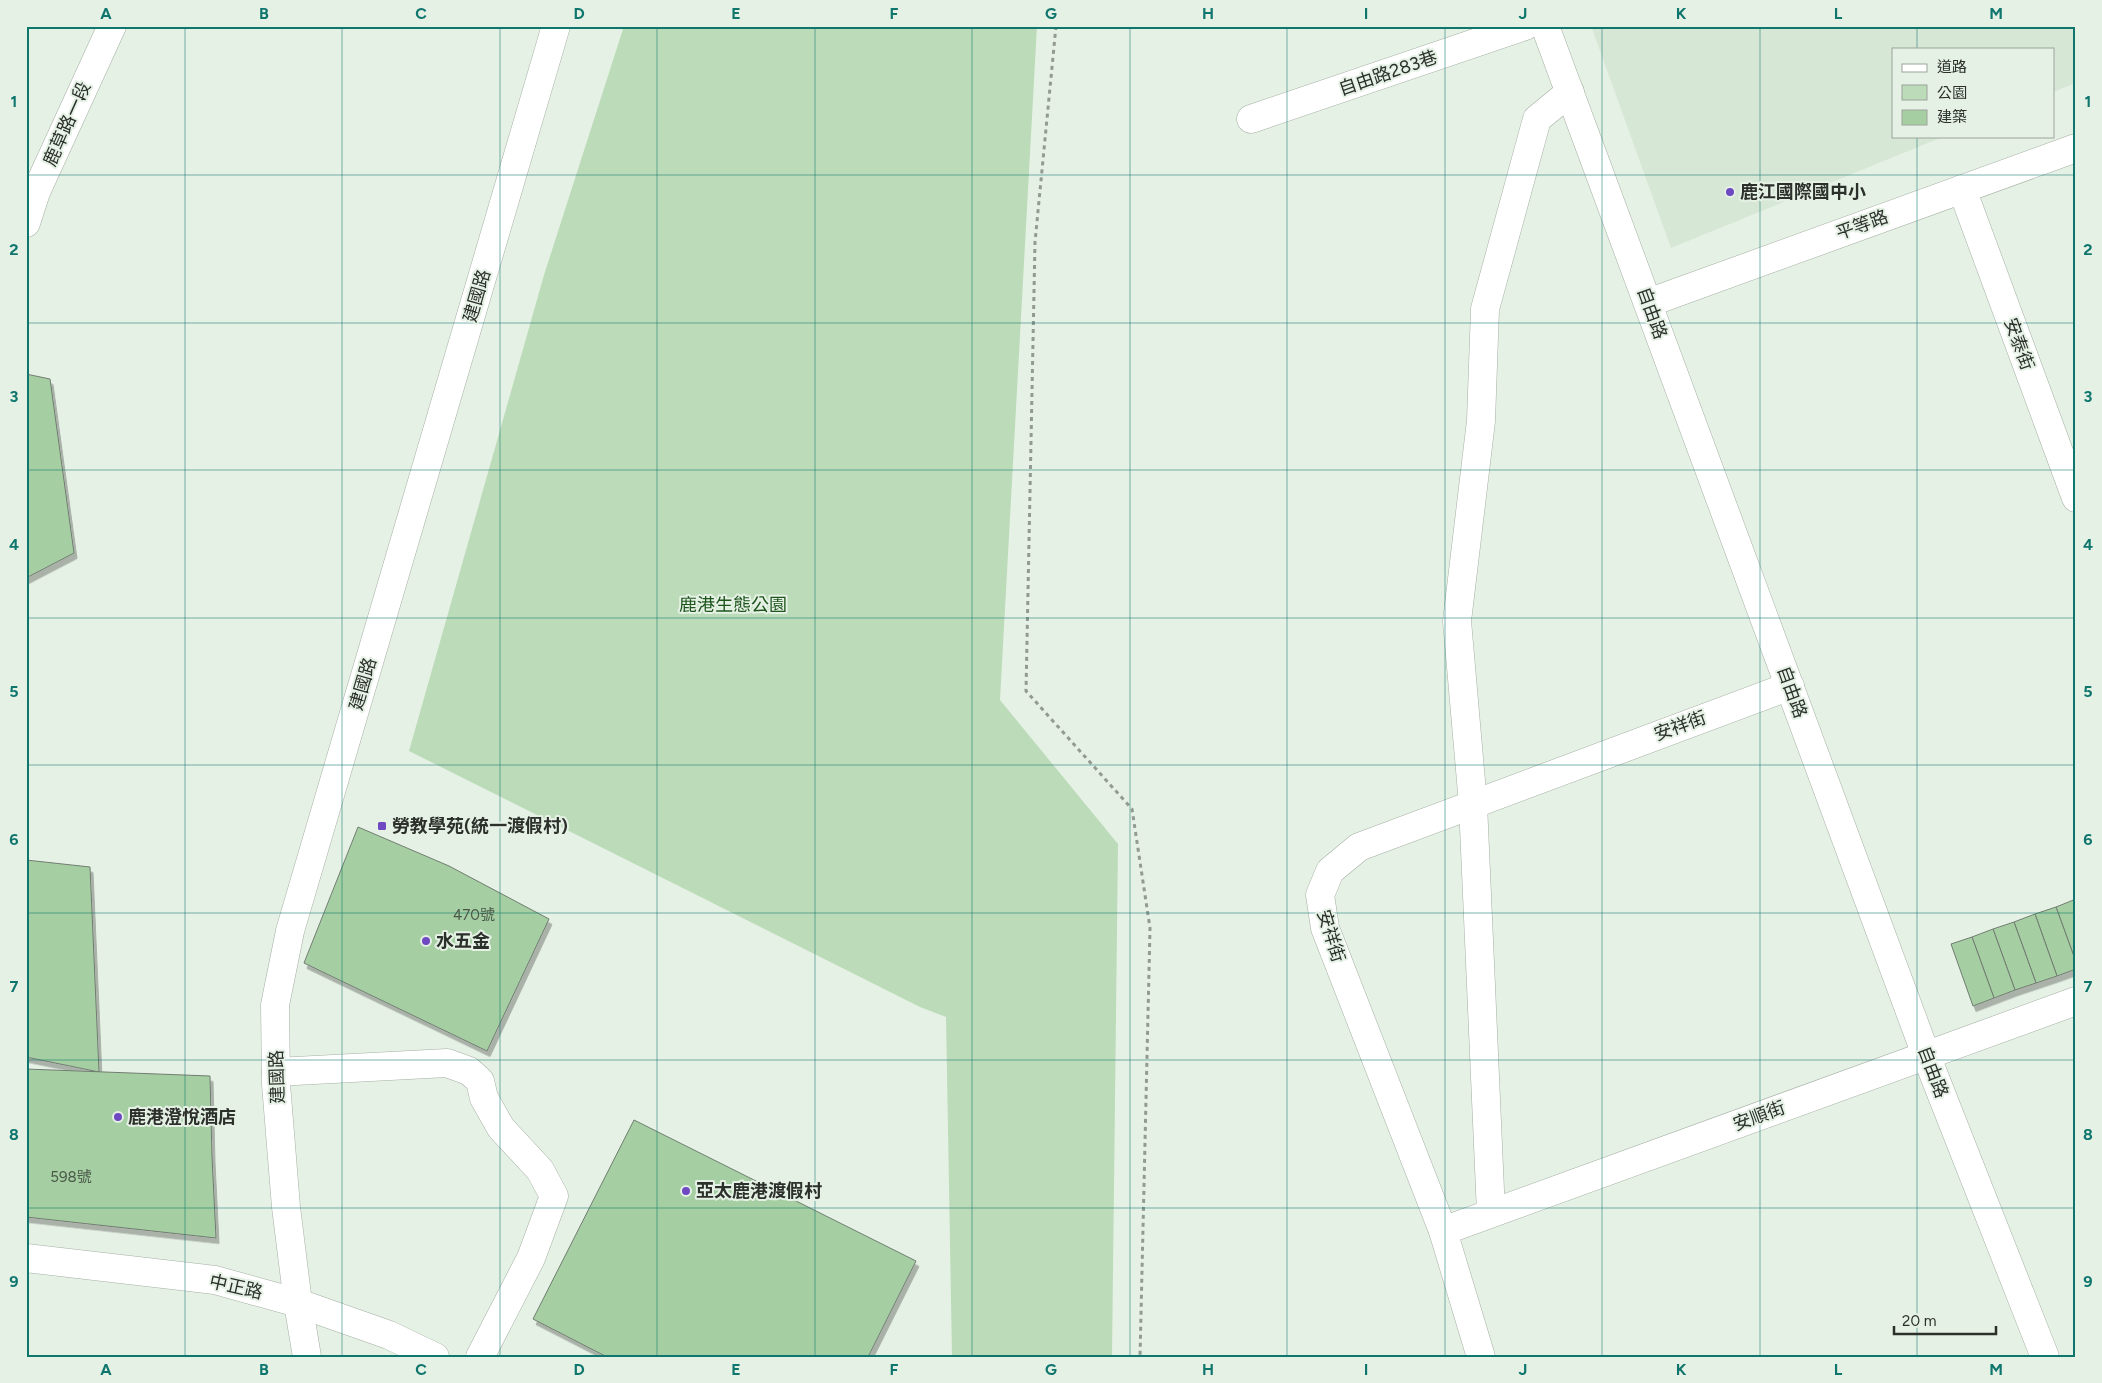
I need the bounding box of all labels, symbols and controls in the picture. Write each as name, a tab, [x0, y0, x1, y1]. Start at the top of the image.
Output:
text: A	[100, 4, 112, 23]
text: B	[259, 4, 269, 23]
text: C	[415, 4, 427, 23]
text: D	[573, 4, 585, 23]
text: E	[731, 4, 741, 23]
text: F	[890, 4, 899, 23]
text: G	[1045, 4, 1057, 23]
text: H	[1202, 4, 1214, 23]
text: I	[1364, 4, 1368, 23]
text: J	[1519, 4, 1527, 23]
text: K	[1676, 4, 1687, 23]
text: L	[1834, 4, 1843, 23]
text: M	[1989, 4, 2003, 23]
street label: 自由路283巷	[1336, 46, 1440, 100]
legend	[1892, 48, 2054, 138]
text: 道路	[1937, 58, 1967, 76]
street label: 鹿草路一段	[39, 78, 95, 170]
text: 公園	[1937, 84, 1967, 102]
text: 1	[11, 92, 17, 111]
text: 1	[2085, 92, 2091, 111]
text: 建築	[1937, 108, 1967, 126]
place label: 鹿江國際國中小	[1740, 181, 1866, 203]
marker: 鹿江國際國中小	[1724, 186, 1736, 198]
street label: 平等路	[1833, 205, 1891, 245]
text: 2	[9, 240, 19, 259]
text: 2	[2083, 240, 2093, 259]
street label: 建國路	[459, 267, 495, 325]
street label: 自由路	[1632, 284, 1672, 342]
street label: 安泰街	[1999, 315, 2039, 373]
text: 3	[10, 387, 19, 406]
text: 3	[2084, 387, 2093, 406]
text: 4	[9, 535, 19, 554]
text: 4	[2083, 535, 2093, 554]
park label: 鹿港生態公園	[679, 594, 787, 616]
street label: 建國路	[345, 655, 381, 713]
street label: 自由路	[1772, 663, 1812, 721]
text: 5	[9, 682, 19, 701]
text: 5	[2083, 682, 2093, 701]
street label: 安祥街	[1651, 706, 1709, 746]
place label: 勞教學苑(統一渡假村)	[392, 815, 568, 837]
marker: 勞教學苑(統一渡假村)	[376, 820, 388, 832]
text: 6	[9, 830, 19, 849]
text: 6	[2083, 830, 2093, 849]
house number: 470號	[453, 906, 495, 924]
street label: 安祥街	[1313, 907, 1349, 965]
place label: 水五金	[436, 930, 490, 952]
marker: 水五金	[420, 935, 432, 947]
text: 7	[10, 977, 19, 996]
text: 7	[2084, 977, 2093, 996]
street label: 自由路	[1913, 1043, 1953, 1101]
street label: 建國路	[265, 1050, 289, 1104]
street label: 安順街	[1730, 1096, 1788, 1136]
place label: 鹿港澄悅酒店	[128, 1106, 236, 1128]
marker: 鹿港澄悅酒店	[112, 1111, 124, 1123]
text: 8	[9, 1125, 19, 1144]
text: 8	[2083, 1125, 2093, 1144]
house number: 598號	[50, 1168, 92, 1186]
place label: 亞太鹿港渡假村	[696, 1180, 822, 1202]
marker: 亞太鹿港渡假村	[680, 1185, 692, 1197]
street label: 中正路	[207, 1270, 265, 1304]
text: 9	[9, 1272, 19, 1291]
text: 9	[2083, 1272, 2093, 1291]
scale bar	[1894, 1303, 1997, 1335]
text: 20 m	[1902, 1312, 1936, 1330]
text: A	[100, 1360, 112, 1379]
text: B	[259, 1360, 269, 1379]
text: C	[415, 1360, 427, 1379]
text: D	[573, 1360, 585, 1379]
text: E	[731, 1360, 741, 1379]
text: F	[890, 1360, 899, 1379]
text: G	[1045, 1360, 1057, 1379]
text: H	[1202, 1360, 1214, 1379]
text: I	[1364, 1360, 1368, 1379]
text: J	[1519, 1360, 1527, 1379]
text: K	[1676, 1360, 1687, 1379]
text: L	[1834, 1360, 1843, 1379]
text: M	[1989, 1360, 2003, 1379]

